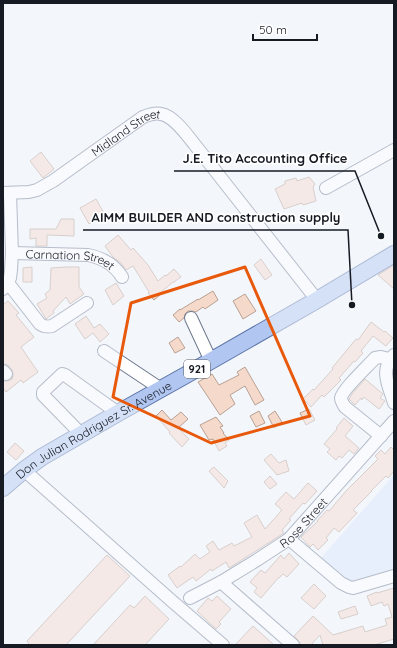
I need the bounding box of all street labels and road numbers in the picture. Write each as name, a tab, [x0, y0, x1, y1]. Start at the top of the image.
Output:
street label: Midland Street	[88, 106, 161, 159]
street label: Carnation Street	[25, 246, 118, 272]
road number: 921	[184, 360, 210, 378]
street label: Don Julian Rodriguez Sr. Avenue	[12, 377, 174, 482]
street label: Rose Street	[276, 494, 330, 551]

